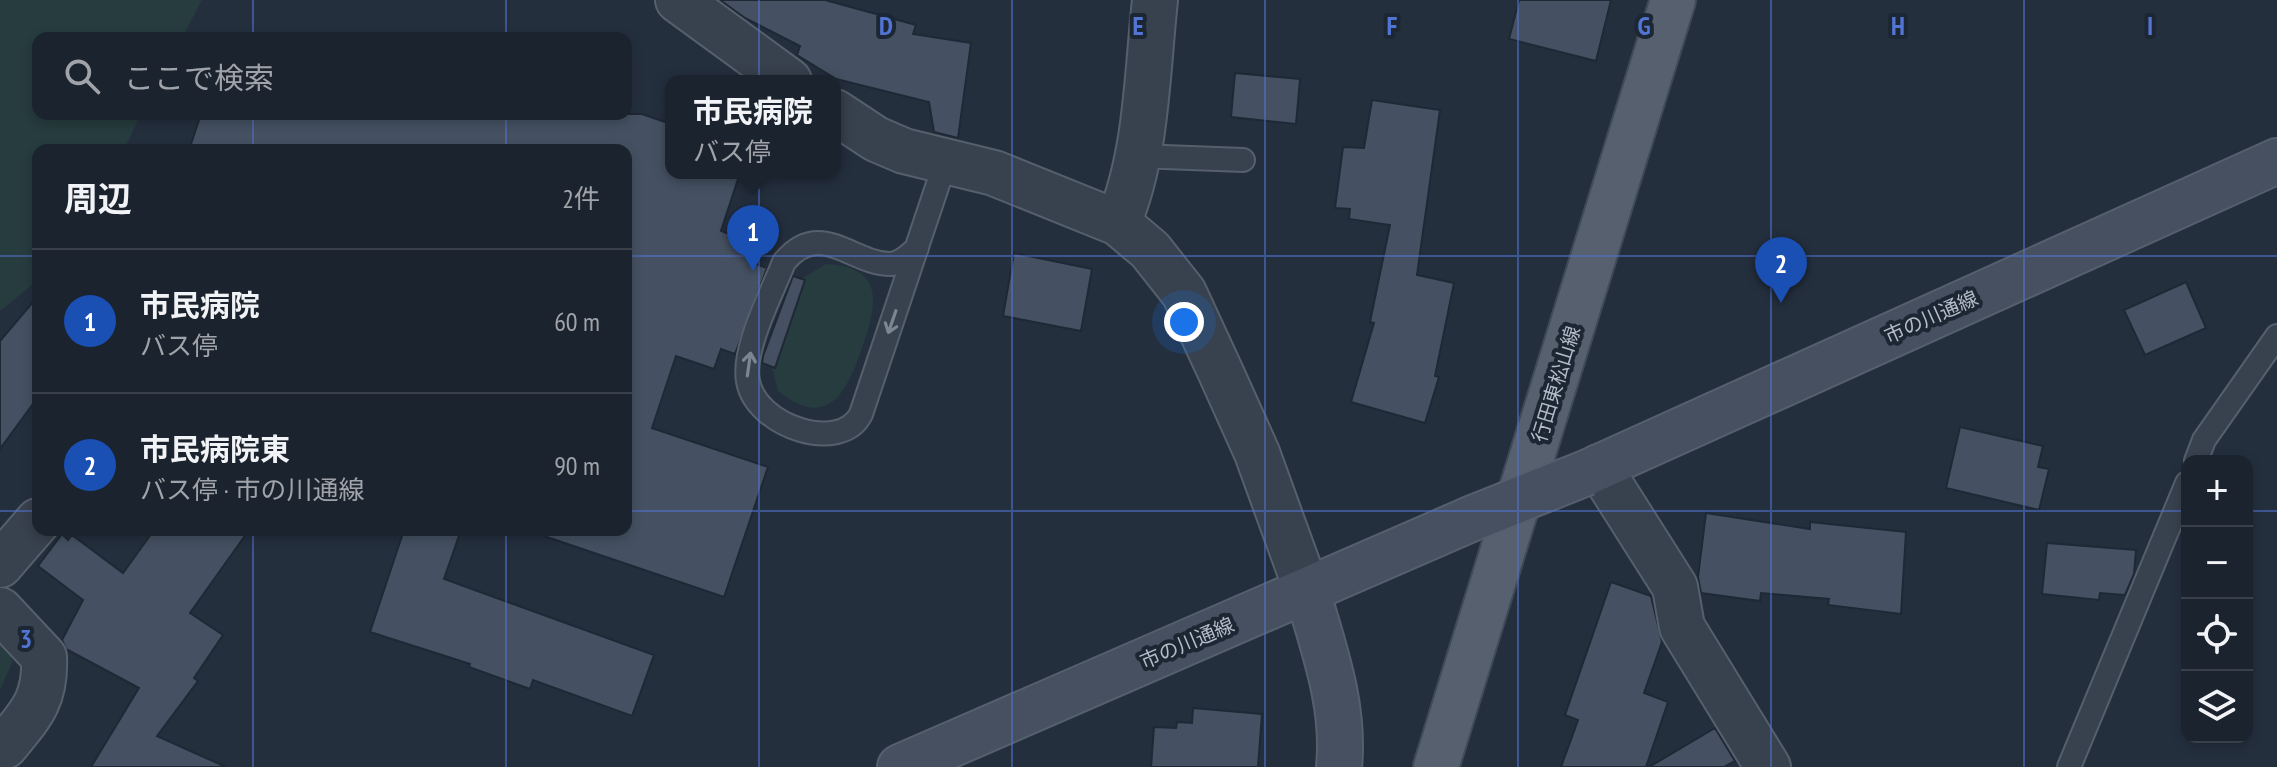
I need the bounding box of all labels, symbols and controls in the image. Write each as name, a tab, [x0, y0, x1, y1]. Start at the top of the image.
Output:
text: D	[879, 9, 893, 42]
text: E	[1132, 9, 1144, 42]
text: F	[1387, 9, 1398, 42]
text: G	[1637, 9, 1651, 42]
text: H	[1891, 9, 1905, 42]
text: I	[2147, 9, 2153, 42]
search box	[32, 32, 632, 120]
icon: search	[60, 54, 104, 98]
text: ここで検索	[124, 58, 274, 97]
popup	[665, 75, 841, 179]
text: 市民病院	[693, 91, 813, 130]
text: バス停	[693, 135, 771, 168]
text: 周辺	[64, 176, 132, 220]
text: 2件	[562, 182, 600, 215]
pin: 1	[727, 205, 779, 271]
pin: 2	[1755, 237, 1807, 303]
text: 市民病院	[140, 285, 260, 324]
street label: 市の川通線	[1880, 285, 1982, 349]
your location	[1164, 302, 1204, 342]
text: 1	[84, 305, 96, 338]
text: 60 m	[554, 305, 600, 338]
one-way arrow	[884, 309, 899, 334]
street label: 行田東松山線	[1526, 323, 1586, 445]
text: バス停	[140, 329, 218, 362]
one-way arrow	[742, 351, 757, 377]
text: 市民病院東	[140, 429, 290, 468]
text: 2	[84, 449, 96, 482]
text: 90 m	[554, 449, 600, 482]
map controls	[2181, 455, 2253, 743]
button: +	[2181, 455, 2253, 527]
text: バス停 · 市の川通線	[140, 473, 365, 506]
button: −	[2181, 527, 2253, 599]
button: locate	[2181, 599, 2253, 671]
street label: 市の川通線	[1136, 611, 1238, 675]
text: 3	[20, 622, 32, 655]
button: layers	[2181, 671, 2253, 743]

